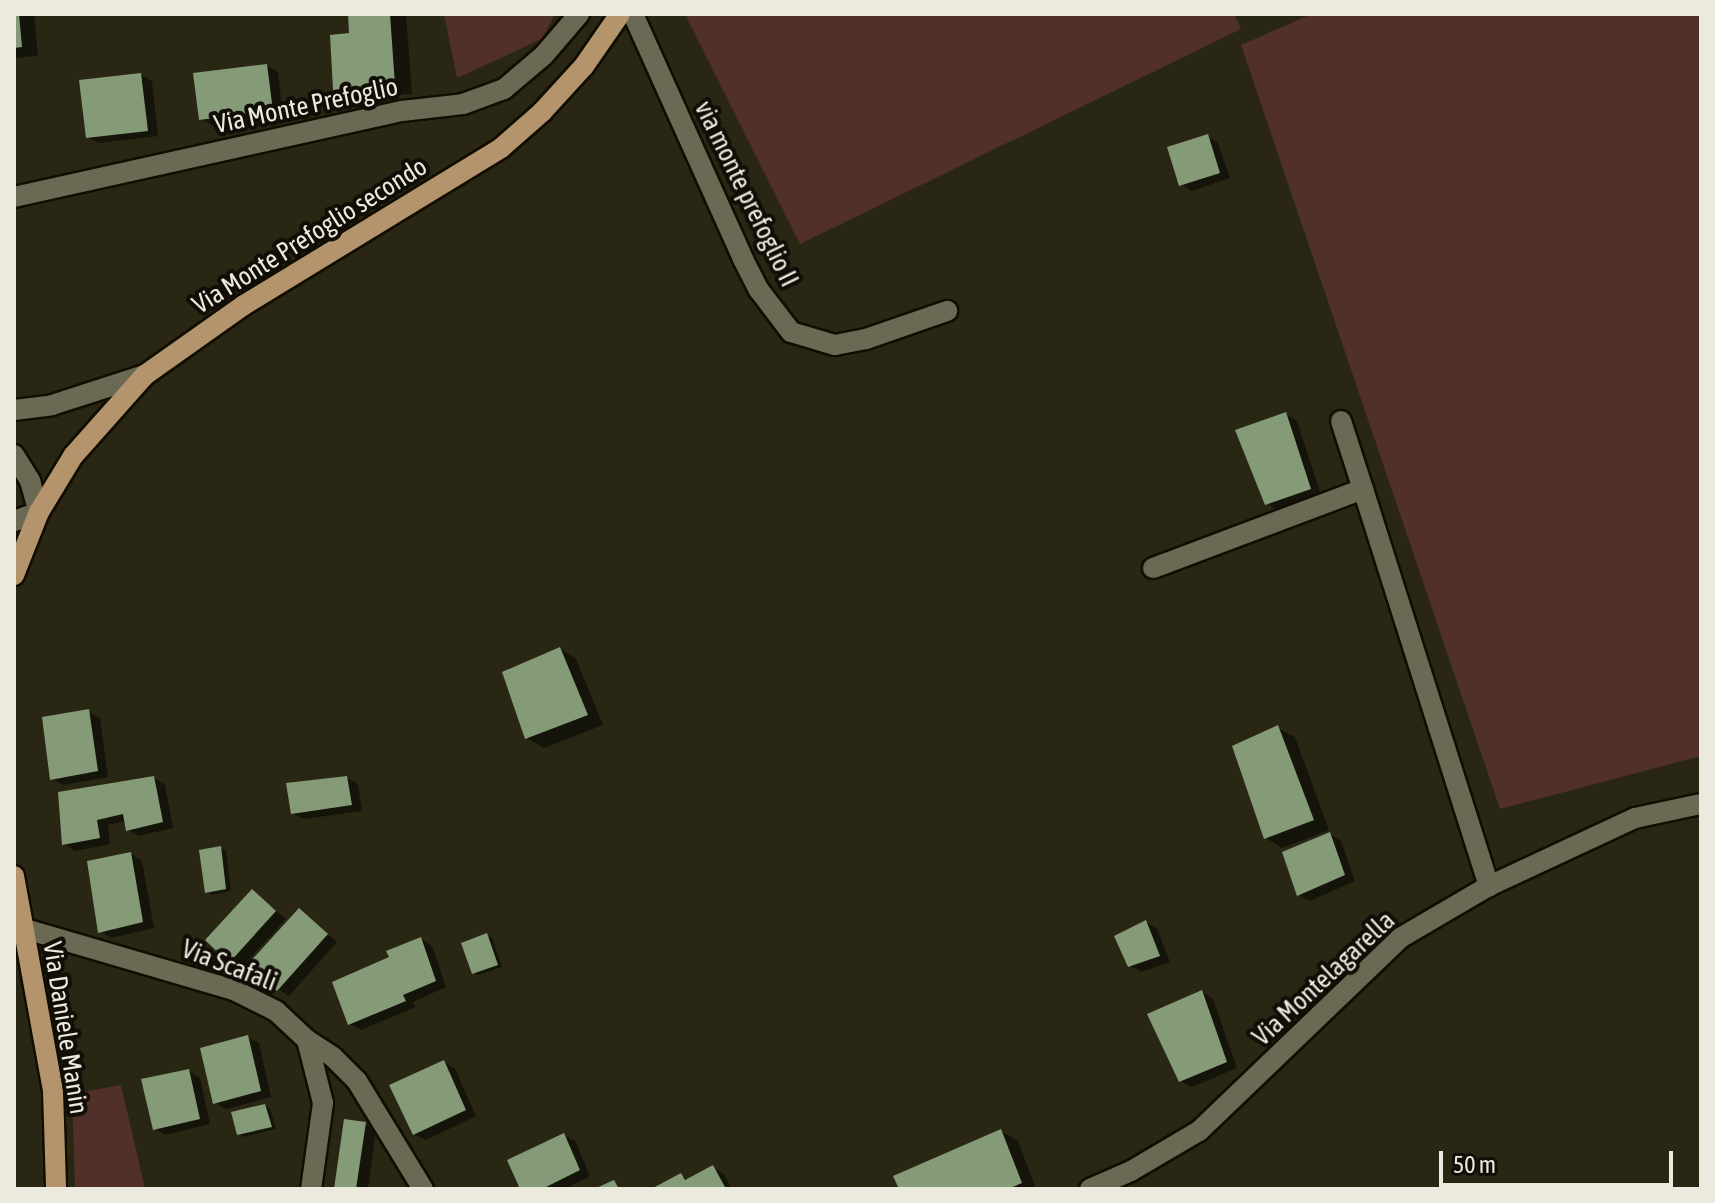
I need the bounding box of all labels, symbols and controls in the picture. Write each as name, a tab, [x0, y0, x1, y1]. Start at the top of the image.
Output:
street label: Via Monte Prefoglio	[211, 71, 401, 141]
street label: via monte prefoglio II	[688, 96, 804, 292]
street label: Via Monte Prefoglio secondo	[187, 151, 433, 321]
street label: Via Montelagarella	[1247, 905, 1401, 1053]
street label: Via Scafali	[177, 934, 281, 998]
street label: Via Daniele Manin	[36, 940, 94, 1116]
scale bar	[1443, 1135, 1677, 1185]
text: 50 m	[1453, 1151, 1496, 1178]

